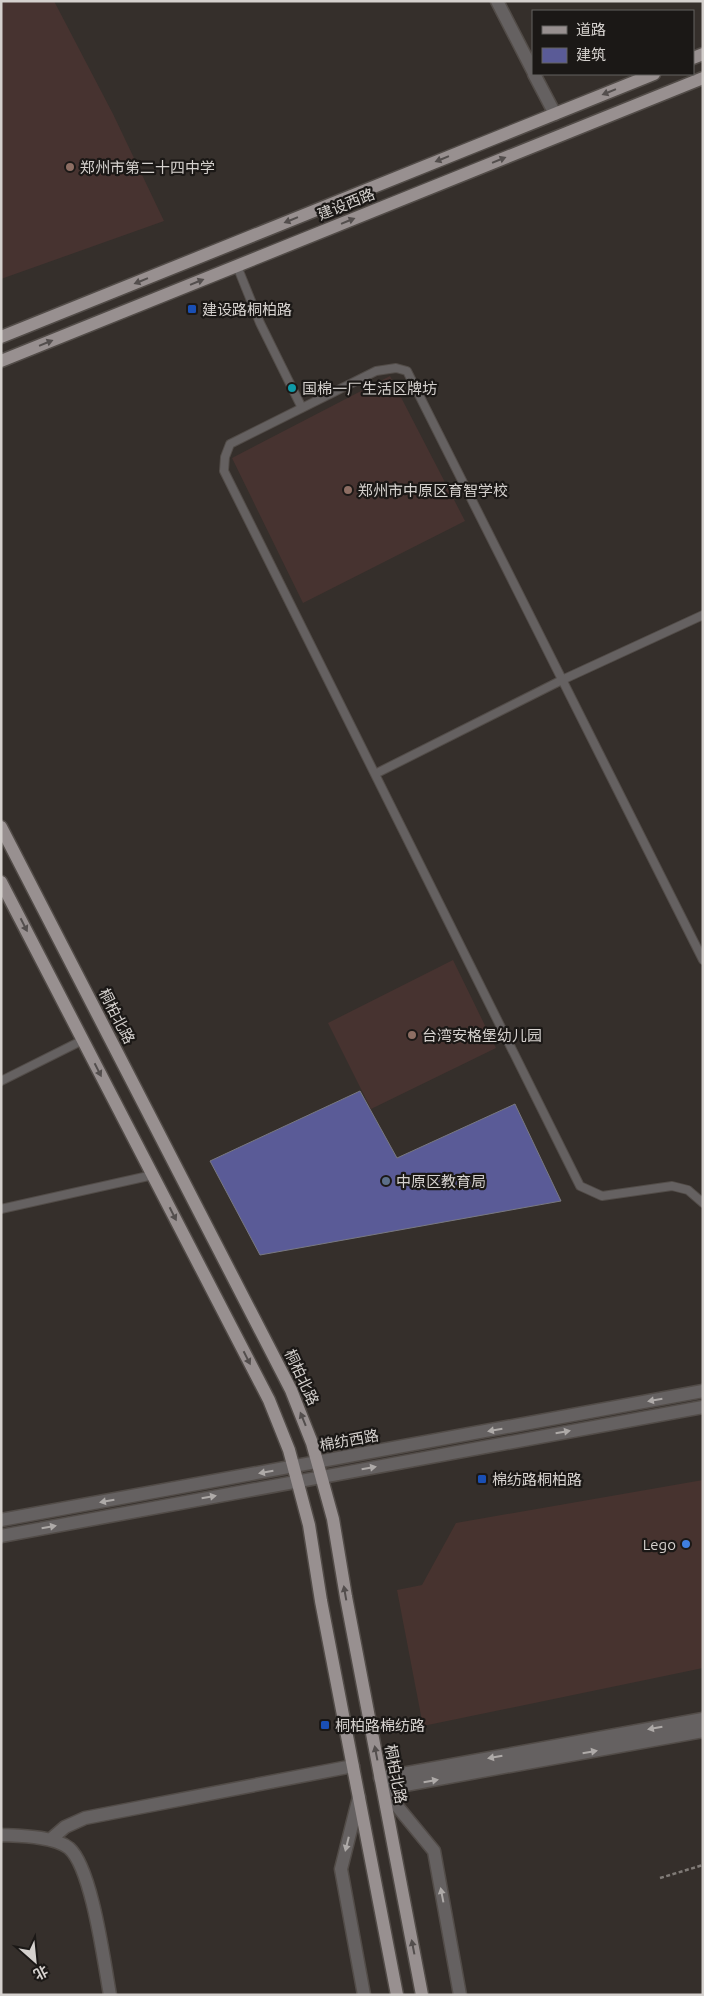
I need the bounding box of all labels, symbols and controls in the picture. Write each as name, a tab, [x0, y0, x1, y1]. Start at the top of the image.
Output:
legend	[532, 10, 694, 75]
text: 道路	[576, 21, 606, 38]
text: 建筑	[576, 46, 606, 63]
one-way arrow	[601, 88, 616, 96]
one-way arrow	[435, 156, 449, 164]
one-way arrow	[491, 156, 506, 164]
place label: 郑州市第二十四中学	[80, 159, 215, 176]
marker: 郑州市第二十四中学	[64, 161, 76, 173]
street label: 建设西路	[315, 185, 377, 223]
one-way arrow	[284, 217, 299, 225]
one-way arrow	[341, 217, 356, 225]
one-way arrow	[133, 277, 148, 285]
one-way arrow	[190, 278, 205, 286]
place label: 建设路桐柏路	[202, 301, 292, 318]
marker: 建设路桐柏路	[186, 303, 198, 315]
one-way arrow	[39, 339, 54, 346]
place label: 国棉一厂生活区牌坊	[302, 380, 437, 397]
marker: 国棉一厂生活区牌坊	[286, 382, 298, 394]
place label: 郑州市中原区育智学校	[358, 482, 508, 499]
marker: 郑州市中原区育智学校	[342, 484, 354, 496]
one-way arrow	[20, 918, 28, 933]
street label: 桐柏北路	[96, 985, 138, 1047]
place label: 台湾安格堡幼儿园	[422, 1027, 542, 1044]
marker: 台湾安格堡幼儿园	[406, 1029, 418, 1041]
one-way arrow	[94, 1062, 102, 1077]
place label: 中原区教育局	[396, 1173, 486, 1190]
marker: 中原区教育局	[380, 1175, 392, 1187]
one-way arrow	[169, 1207, 177, 1221]
street label: 桐柏北路	[282, 1346, 322, 1408]
one-way arrow	[243, 1351, 251, 1366]
one-way arrow	[646, 1397, 662, 1405]
one-way arrow	[299, 1412, 307, 1426]
street label: 棉纺西路	[318, 1426, 380, 1454]
one-way arrow	[487, 1426, 503, 1434]
one-way arrow	[555, 1428, 571, 1436]
one-way arrow	[361, 1464, 376, 1472]
one-way arrow	[258, 1468, 274, 1476]
place label: 棉纺路桐柏路	[492, 1471, 582, 1488]
marker: 棉纺路桐柏路	[476, 1473, 488, 1485]
one-way arrow	[201, 1493, 217, 1501]
one-way arrow	[99, 1497, 114, 1505]
one-way arrow	[42, 1522, 58, 1530]
place label: Lego	[643, 1536, 676, 1553]
marker: Lego	[680, 1538, 692, 1550]
one-way arrow	[341, 1585, 349, 1601]
place label: 桐柏路棉纺路	[335, 1717, 425, 1734]
marker: 桐柏路棉纺路	[319, 1719, 331, 1731]
one-way arrow	[646, 1724, 662, 1732]
street label: 桐柏北路	[382, 1743, 410, 1805]
one-way arrow	[371, 1745, 379, 1761]
one-way arrow	[583, 1747, 599, 1755]
one-way arrow	[487, 1753, 503, 1761]
one-way arrow	[423, 1776, 439, 1784]
one-way arrow	[343, 1837, 351, 1852]
one-way arrow	[437, 1887, 445, 1903]
north arrow	[10, 1936, 60, 1986]
one-way arrow	[409, 1939, 417, 1954]
text: 北	[31, 1962, 51, 1983]

